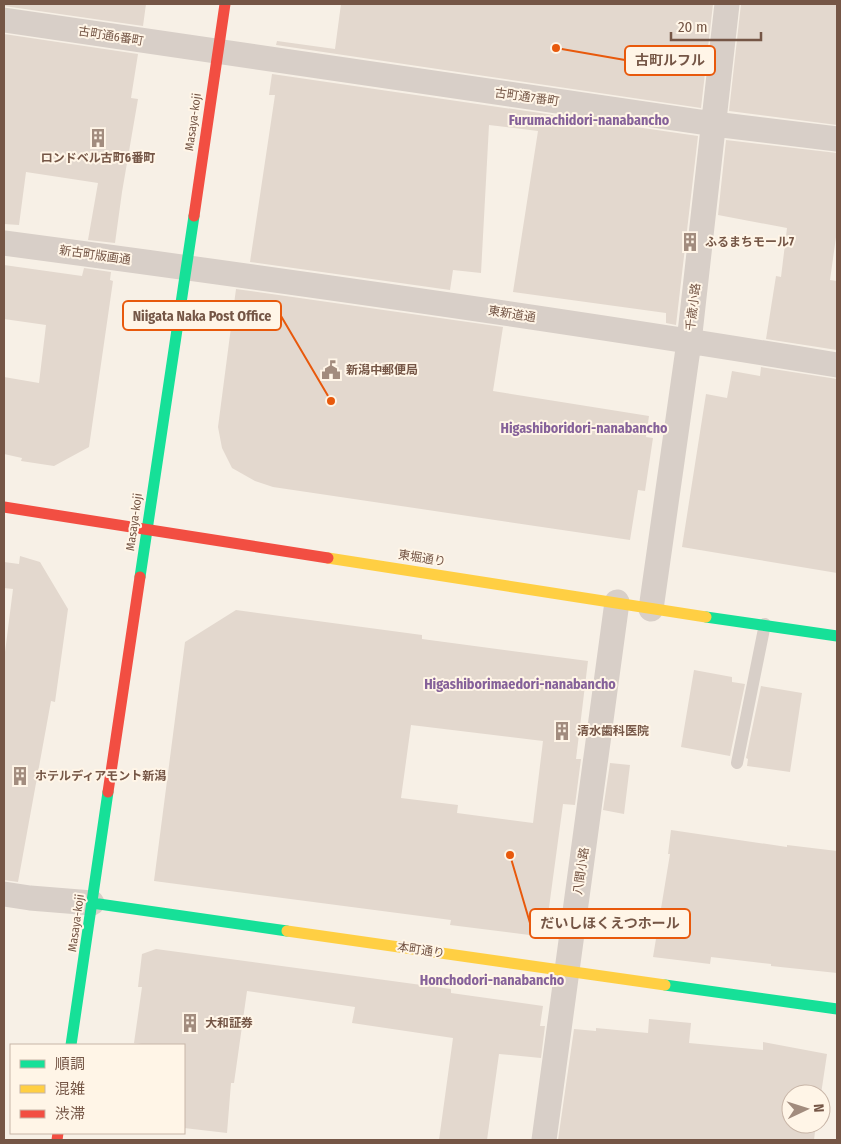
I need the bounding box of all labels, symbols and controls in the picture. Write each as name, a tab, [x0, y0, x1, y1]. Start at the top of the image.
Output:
scale bar	[671, 10, 761, 42]
text: 20 m	[678, 18, 708, 36]
street label: 古町通6番町	[77, 24, 145, 48]
callout: 古町ルフル	[625, 46, 715, 75]
text: 古町ルフル	[635, 52, 705, 69]
street label: 古町通7番町	[494, 86, 560, 108]
street label: Masaya-koji	[182, 92, 204, 152]
district label: Furumachidori-nanabancho	[509, 112, 670, 129]
building icon: ロンドベル古町6番町	[87, 127, 109, 149]
place label: ロンドベル古町6番町	[41, 151, 155, 165]
building icon: ふるまちモール7	[679, 231, 701, 253]
place label: ふるまちモール7	[705, 235, 794, 249]
street label: 新古町版画通	[58, 243, 132, 267]
street label: 千歳小路	[683, 282, 703, 332]
callout: Niigata Naka Post Office	[123, 301, 281, 330]
street label: 東新道通	[487, 303, 537, 325]
text: Niigata Naka Post Office	[133, 308, 271, 325]
public building icon: 新潟中郵便局	[320, 359, 342, 381]
place label: 新潟中郵便局	[346, 363, 418, 377]
district label: Higashiboridori-nanabancho	[501, 420, 668, 437]
street label: Masaya-koji	[123, 492, 145, 552]
street label: 東堀通り	[397, 547, 447, 569]
district label: Higashiborimaedori-nanabancho	[424, 676, 616, 693]
building icon: 清水歯科医院	[551, 720, 573, 742]
place label: 清水歯科医院	[577, 724, 649, 738]
building icon: ホテルディアモント新潟	[9, 765, 31, 787]
place label: ホテルディアモント新潟	[35, 769, 166, 783]
street label: 八間小路	[571, 846, 591, 896]
street label: Masaya-koji	[65, 893, 87, 953]
callout: だいしほくえつホール	[530, 909, 690, 938]
text: だいしほくえつホール	[540, 915, 680, 932]
street label: 本町通り	[396, 940, 446, 960]
district label: Honchodori-nanabancho	[420, 972, 565, 989]
building icon: 大和証券	[179, 1012, 201, 1034]
place label: 大和証券	[205, 1016, 253, 1030]
legend	[10, 1044, 185, 1134]
text: 順調	[55, 1055, 85, 1073]
text: 混雑	[55, 1080, 85, 1098]
north arrow	[781, 1084, 831, 1134]
text: N	[810, 1103, 827, 1113]
text: 渋滞	[55, 1105, 85, 1123]

